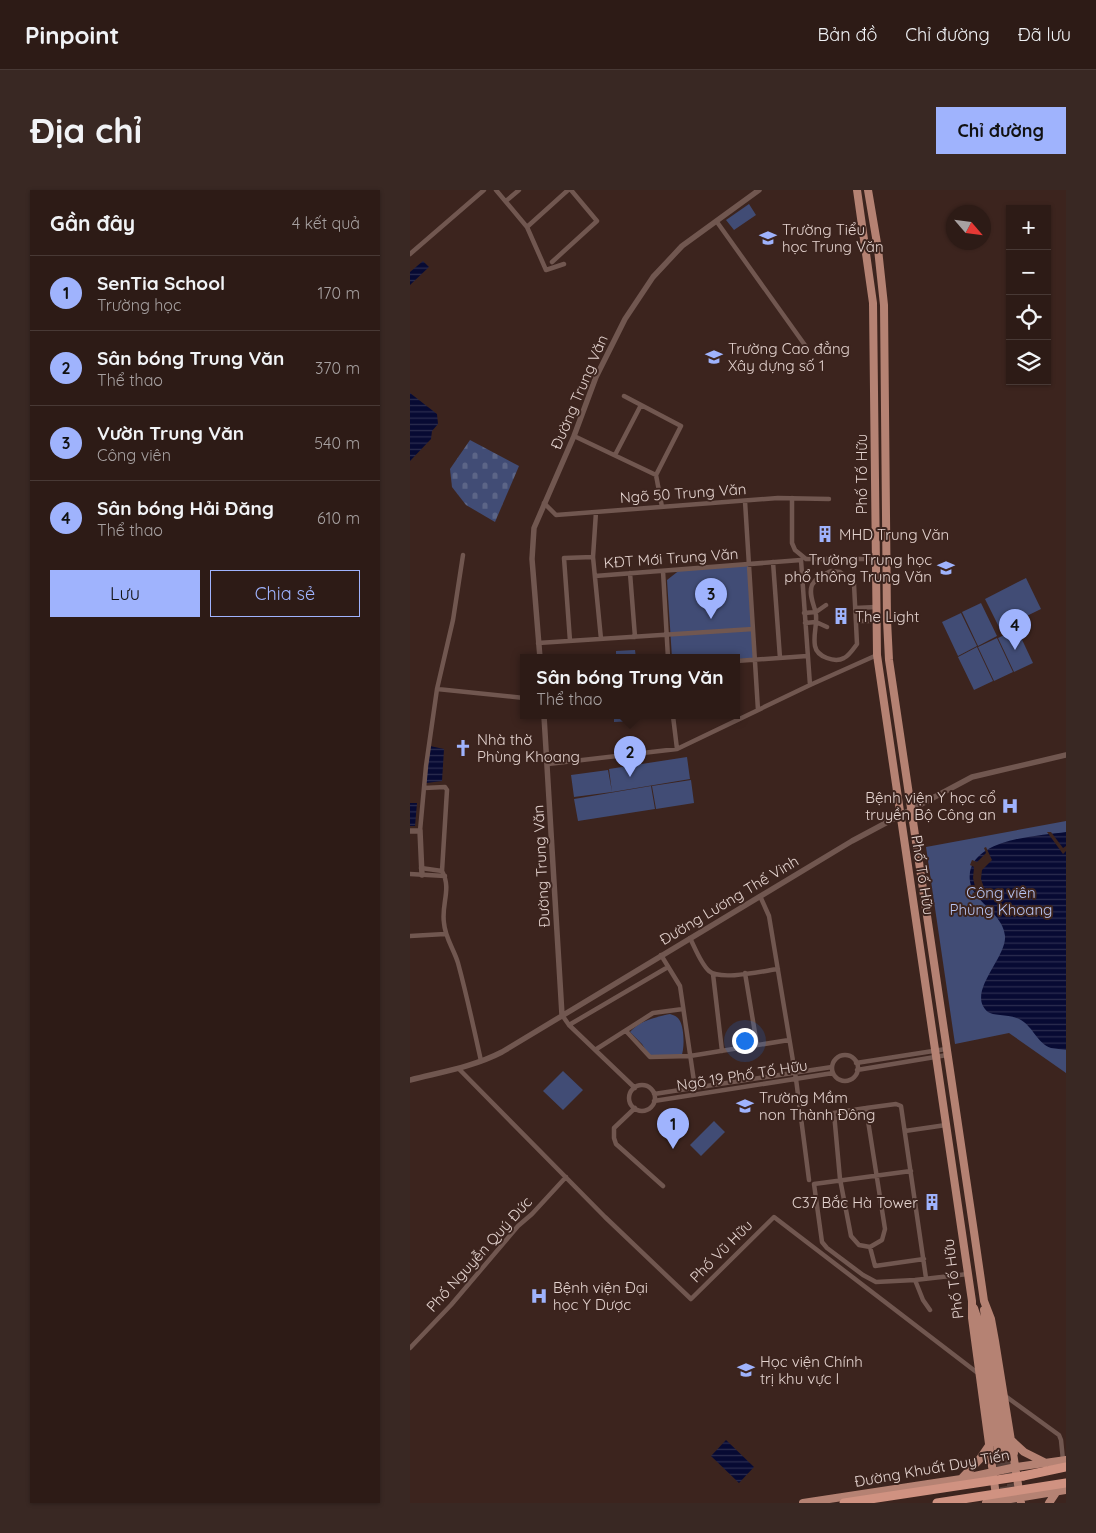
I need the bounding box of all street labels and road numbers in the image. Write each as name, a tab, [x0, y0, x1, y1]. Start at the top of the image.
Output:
street label: Đường Trung Văn	[546, 332, 612, 452]
street label: Phố Tố Hữu	[852, 434, 871, 514]
street label: Ngõ 50 Trung Văn	[619, 479, 747, 507]
street label: KĐT Mới Trung Văn	[603, 544, 739, 572]
street label: Đường Trung Văn	[528, 804, 554, 928]
street label: Phố Tố Hữu	[907, 834, 939, 916]
street label: Đường Lương Thế Vinh	[656, 851, 802, 949]
street label: Ngõ 19 Phố Tố Hữu	[675, 1055, 809, 1095]
street label: Phố Nguyễn Quý Đức	[422, 1192, 536, 1316]
street label: Phố Vũ Hữu	[686, 1216, 756, 1286]
street label: Phố Tố Hữu	[939, 1238, 967, 1320]
street label: Đường Khuất Duy Tiến	[853, 1445, 1011, 1491]

